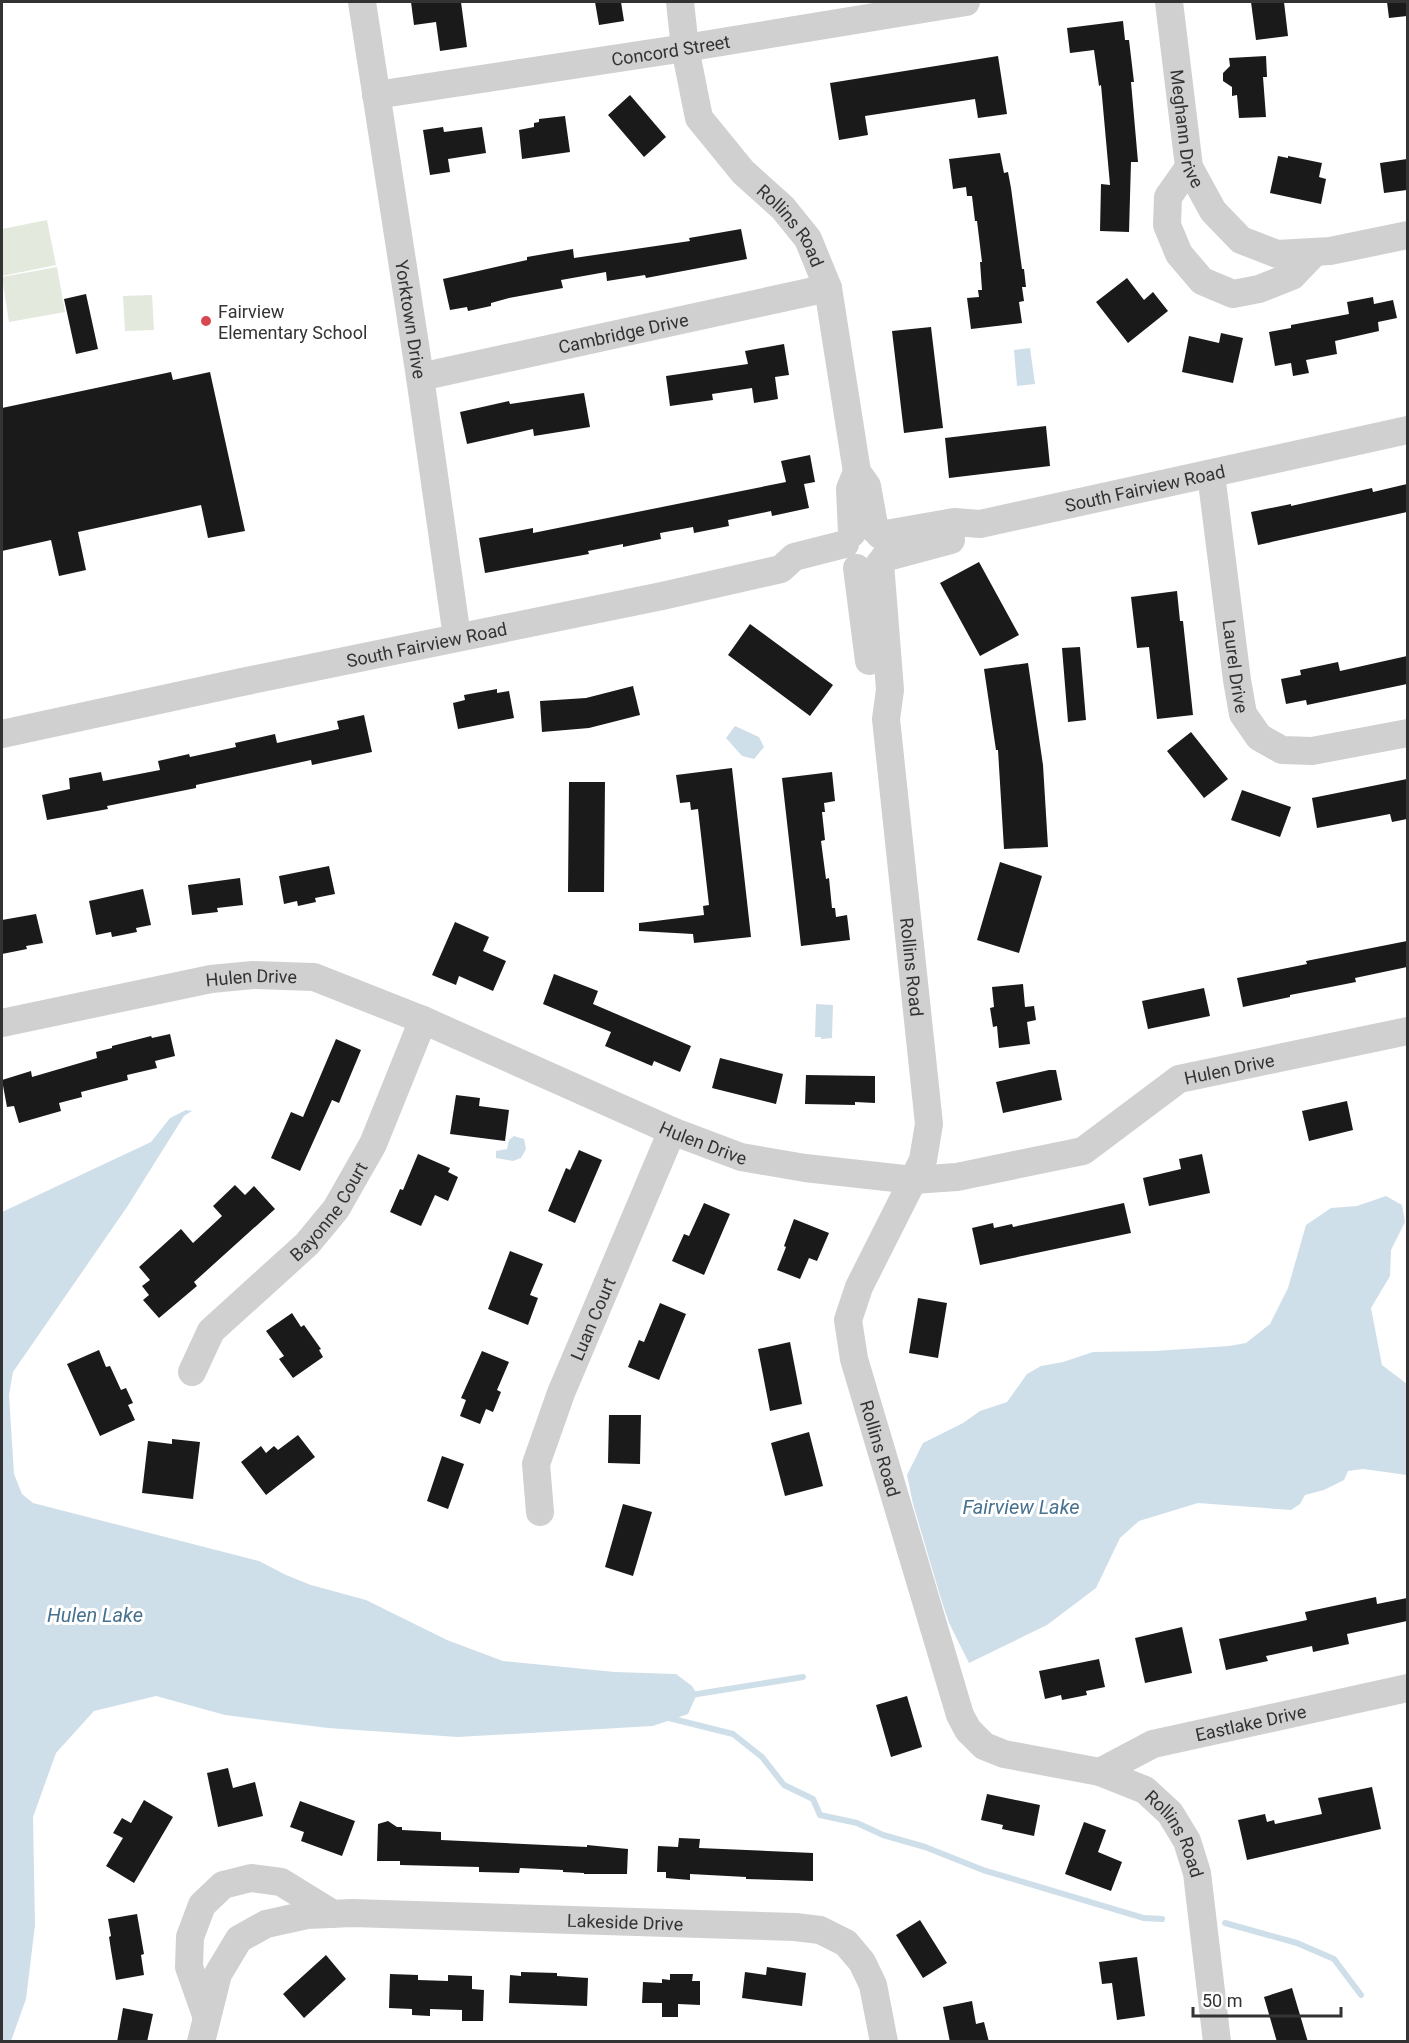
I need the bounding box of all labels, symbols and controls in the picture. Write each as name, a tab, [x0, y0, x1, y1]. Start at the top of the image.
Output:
street label: Concord Street	[610, 30, 731, 70]
street label: Meghann Drive	[1167, 68, 1209, 191]
street label: Rollins Road	[753, 180, 829, 270]
street label: Yorktown Drive	[392, 258, 431, 380]
place label: Fairview Elementary School	[218, 301, 367, 343]
street label: Cambridge Drive	[556, 308, 690, 357]
marker: Fairview Elementary School	[199, 314, 213, 328]
street label: South Fairview Road	[1063, 460, 1227, 516]
street label: South Fairview Road	[345, 618, 509, 671]
street label: Laurel Drive	[1219, 618, 1253, 715]
street label: Rollins Road	[897, 916, 928, 1018]
street label: Hulen Drive	[205, 964, 297, 990]
street label: Hulen Drive	[1182, 1049, 1276, 1088]
street label: Hulen Drive	[656, 1116, 748, 1168]
street label: Bayonne Court	[285, 1158, 371, 1265]
street label: Luan Court	[566, 1274, 619, 1363]
street label: Rollins Road	[856, 1398, 905, 1499]
water label: Fairview Lake	[962, 1495, 1080, 1519]
water label: Hulen Lake	[47, 1603, 143, 1627]
street label: Eastlake Drive	[1193, 1700, 1308, 1745]
street label: Rollins Road	[1141, 1785, 1208, 1880]
street label: Lakeside Drive	[567, 1909, 684, 1934]
scale bar	[1193, 1980, 1342, 2018]
text: 50 m	[1202, 1990, 1242, 2011]

